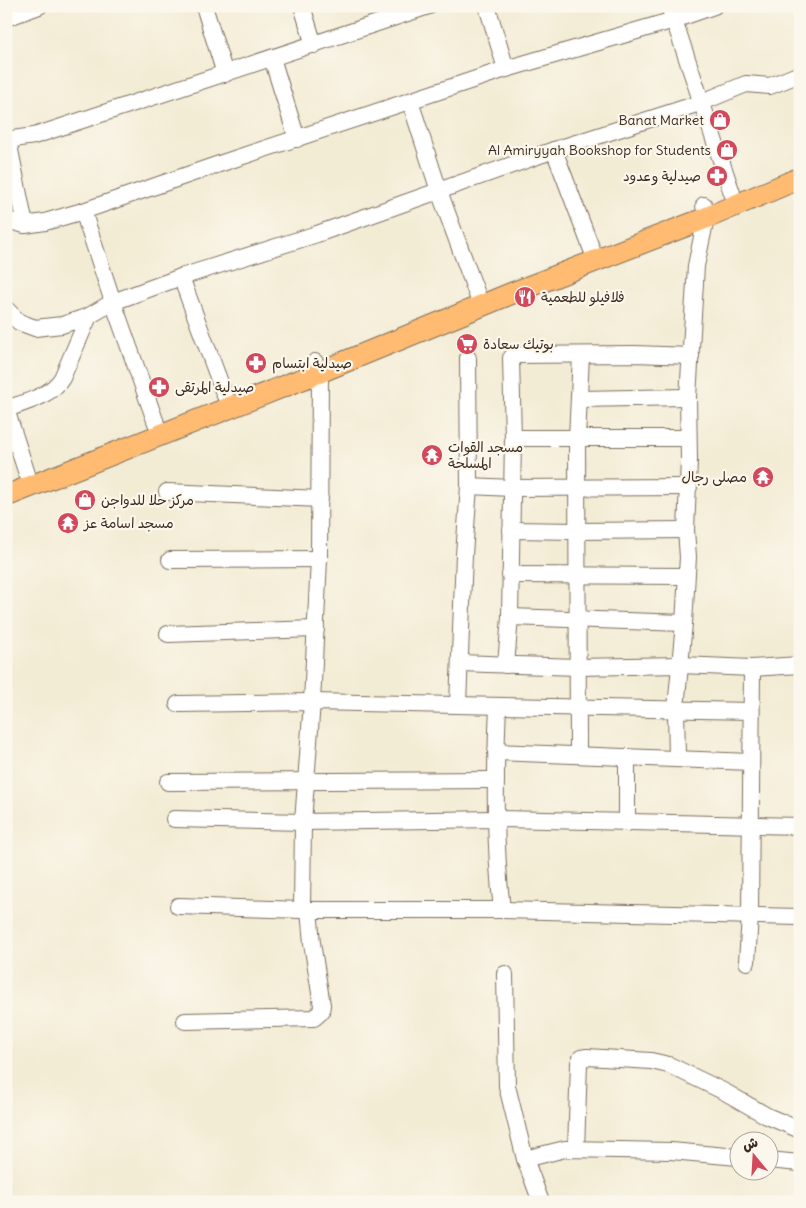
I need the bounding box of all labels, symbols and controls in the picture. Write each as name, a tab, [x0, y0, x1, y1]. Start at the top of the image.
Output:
shop icon: Banat Market	[708, 108, 732, 132]
place label: Banat Market	[618, 111, 704, 129]
shop icon: Al Amiryyah Bookshop for Students	[715, 138, 739, 162]
place label: Al Amiryyah Bookshop for Students	[488, 141, 711, 159]
pharmacy icon: صيدلية وعدود	[705, 164, 729, 188]
place label: صيدلية وعدود	[623, 167, 701, 186]
restaurant icon: فلافيلو للطعمية	[513, 285, 537, 309]
place label: فلافيلو للطعمية	[541, 288, 625, 307]
supermarket icon: بوتيك سعادة	[455, 332, 479, 356]
place label: بوتيك سعادة	[483, 335, 554, 353]
pharmacy icon: صيدلية ابتسام	[244, 351, 268, 375]
place label: صيدلية ابتسام	[272, 354, 352, 374]
pharmacy icon: صيدلية المرتقى	[147, 375, 171, 399]
place label: صيدلية المرتقى	[175, 378, 254, 396]
place label: مسجد القوات المسلحة	[448, 438, 523, 472]
temple icon: مسجد القوات المسلحة	[420, 443, 444, 467]
temple icon: مصلى رجال	[751, 465, 775, 489]
place label: مصلى رجال	[681, 468, 747, 486]
shop icon: مركز حلا للدواجن	[73, 488, 97, 512]
place label: مركز حلا للدواجن	[101, 491, 194, 509]
temple icon: مسجد اسامة عز	[56, 511, 80, 535]
place label: مسجد اسامة عز	[83, 514, 174, 532]
north arrow	[728, 1130, 778, 1180]
text: ش	[740, 1133, 760, 1155]

